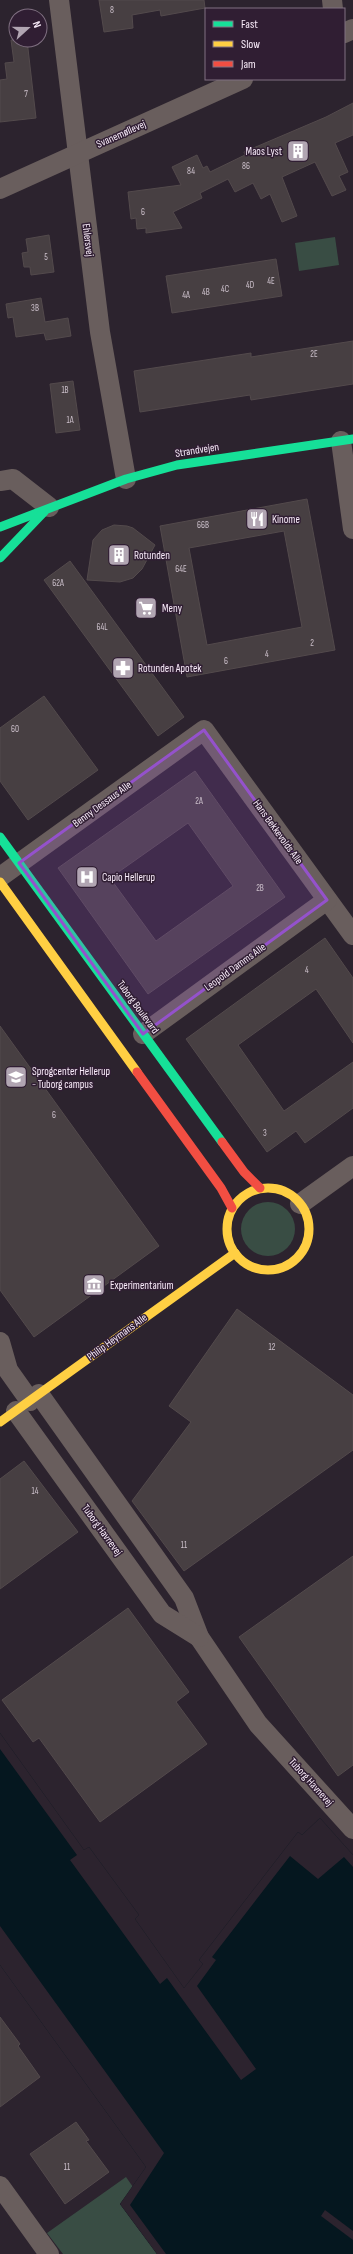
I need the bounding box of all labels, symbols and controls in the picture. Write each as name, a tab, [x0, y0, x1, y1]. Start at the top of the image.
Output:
house number: 8	[110, 5, 114, 16]
north arrow	[8, 8, 48, 48]
legend	[205, 8, 345, 80]
text: Fast	[241, 17, 258, 32]
text: N	[30, 20, 44, 30]
text: Slow	[241, 37, 260, 52]
text: Jam	[240, 57, 256, 72]
house number: 7	[24, 89, 28, 100]
street label: Svanemøllevej	[94, 117, 148, 151]
building icon: Maos Lyst	[285, 138, 311, 164]
place label: Maos Lyst	[246, 145, 283, 158]
house number: 86	[242, 161, 250, 172]
house number: 84	[187, 166, 195, 177]
house number: 6	[141, 207, 145, 218]
street label: Ehlersvej	[80, 223, 96, 257]
house number: 5	[44, 252, 48, 263]
house number: 4E	[267, 276, 275, 287]
house number: 4D	[246, 280, 254, 291]
house number: 4C	[221, 284, 229, 295]
house number: 4B	[202, 287, 210, 298]
house number: 4A	[182, 290, 190, 301]
house number: 3B	[31, 303, 39, 314]
house number: 2E	[310, 349, 318, 360]
house number: 1B	[61, 385, 69, 396]
house number: 1A	[66, 415, 74, 426]
street label: Strandvejen	[174, 440, 220, 460]
restaurant icon: Kinome	[244, 506, 270, 532]
place label: Kinome	[272, 513, 300, 526]
house number: 66B	[197, 520, 209, 531]
building icon: Rotunden	[106, 542, 132, 568]
place label: Rotunden	[134, 549, 170, 562]
house number: 64E	[175, 564, 187, 575]
house number: 62A	[52, 578, 64, 589]
supermarket icon: Meny	[133, 595, 159, 621]
place label: Meny	[162, 602, 183, 615]
house number: 64L	[96, 622, 108, 633]
house number: 2	[310, 638, 314, 649]
house number: 4	[265, 649, 269, 660]
pharmacy icon: Rotunden Apotek	[110, 655, 136, 681]
house number: 6	[224, 656, 228, 667]
place label: Rotunden Apotek	[138, 662, 202, 675]
house number: 60	[11, 724, 19, 735]
street label: Benny Dessaus Alle	[70, 778, 134, 830]
house number: 2A	[195, 796, 203, 807]
street label: Hans Bekkevolds Alle	[250, 797, 306, 867]
hospital icon: Capio Hellerup	[74, 864, 100, 890]
place label: Capio Hellerup	[102, 871, 155, 884]
house number: 2B	[256, 883, 264, 894]
street label: Leopold Damms Alle	[202, 940, 268, 994]
house number: 4	[305, 965, 309, 976]
street label: Tuborg Boulevard	[114, 978, 162, 1037]
school or university icon: Sprogcenter Hellerup - Tuborg campus	[3, 1064, 29, 1090]
place label: Sprogcenter Hellerup - Tuborg campus	[32, 1065, 110, 1091]
house number: 6	[52, 1110, 56, 1121]
house number: 3	[263, 1128, 267, 1139]
museum icon: Experimentarium	[81, 1272, 107, 1298]
place label: Experimentarium	[110, 1279, 174, 1292]
street label: Philip Heymans Alle	[84, 1311, 150, 1363]
house number: 12	[269, 1342, 276, 1353]
house number: 14	[32, 1486, 39, 1497]
street label: Tuborg Havnevej	[79, 1502, 125, 1558]
house number: 11	[181, 1540, 188, 1551]
street label: Tuborg Havnevej	[286, 1755, 336, 1809]
house number: 11	[64, 2162, 71, 2173]

